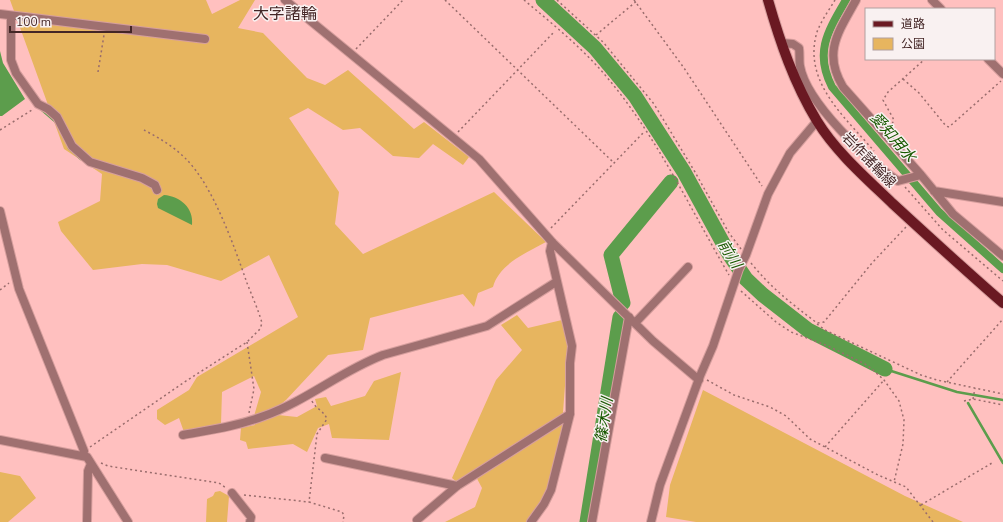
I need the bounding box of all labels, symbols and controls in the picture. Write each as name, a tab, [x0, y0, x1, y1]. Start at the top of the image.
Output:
district label: 大字諸輪	[253, 3, 317, 25]
scale bar	[10, 8, 131, 34]
legend	[865, 8, 995, 60]
text: 100 m	[16, 14, 51, 30]
text: 道路	[901, 16, 925, 32]
text: 公園	[901, 36, 925, 52]
water label: 愛知用水	[866, 108, 922, 168]
street label: 岩作諸輪線	[838, 128, 900, 192]
water label: 前川	[714, 236, 747, 274]
water label: 篠木川	[591, 394, 618, 444]

